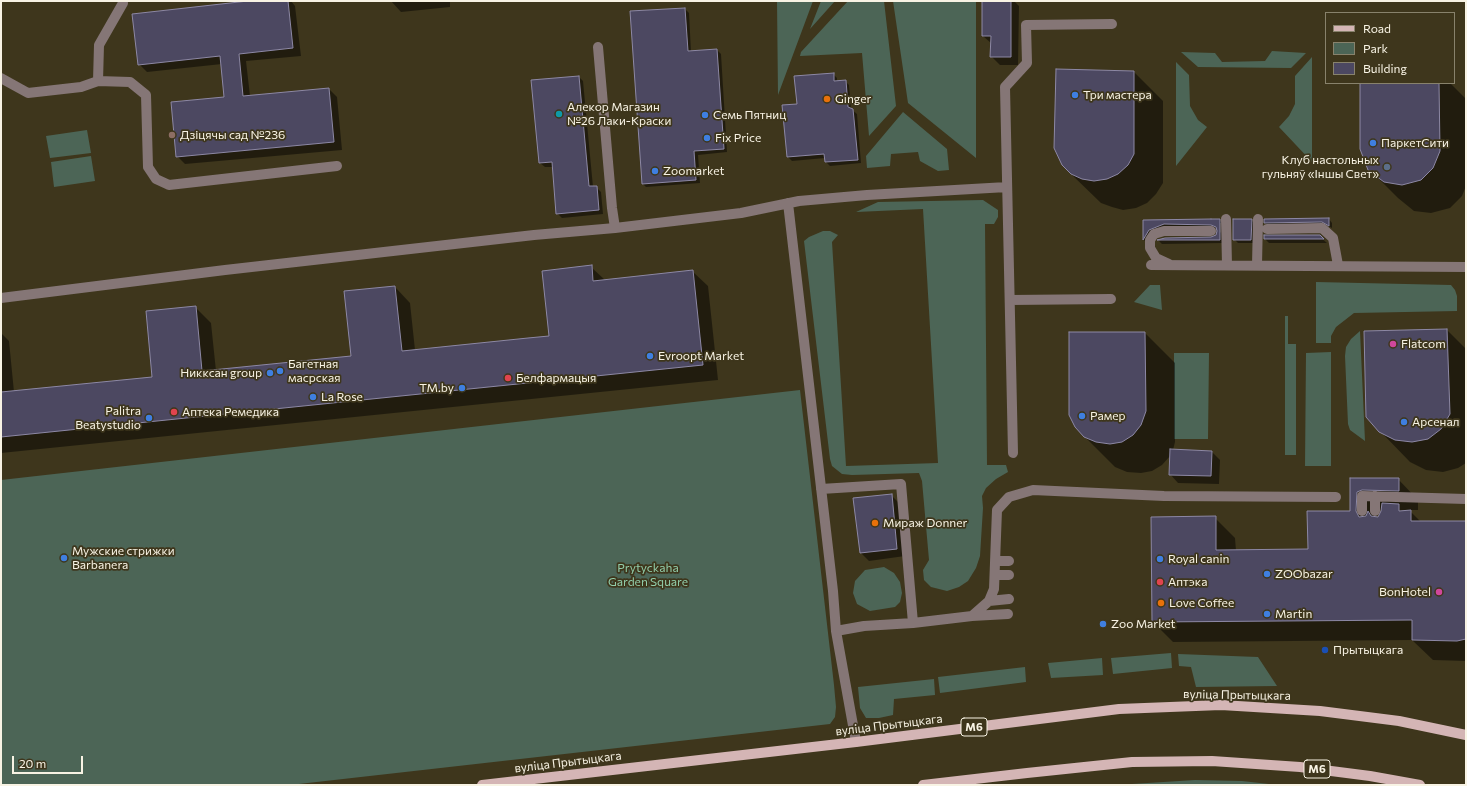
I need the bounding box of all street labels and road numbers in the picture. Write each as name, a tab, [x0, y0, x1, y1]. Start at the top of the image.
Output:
street label: вуліца Прытыцкага	[1183, 687, 1291, 703]
street label: вуліца Прытыцкага	[835, 711, 943, 739]
road number: М6	[961, 718, 987, 736]
street label: вуліца Прытыцкага	[514, 748, 622, 776]
road number: М6	[1304, 760, 1330, 778]

